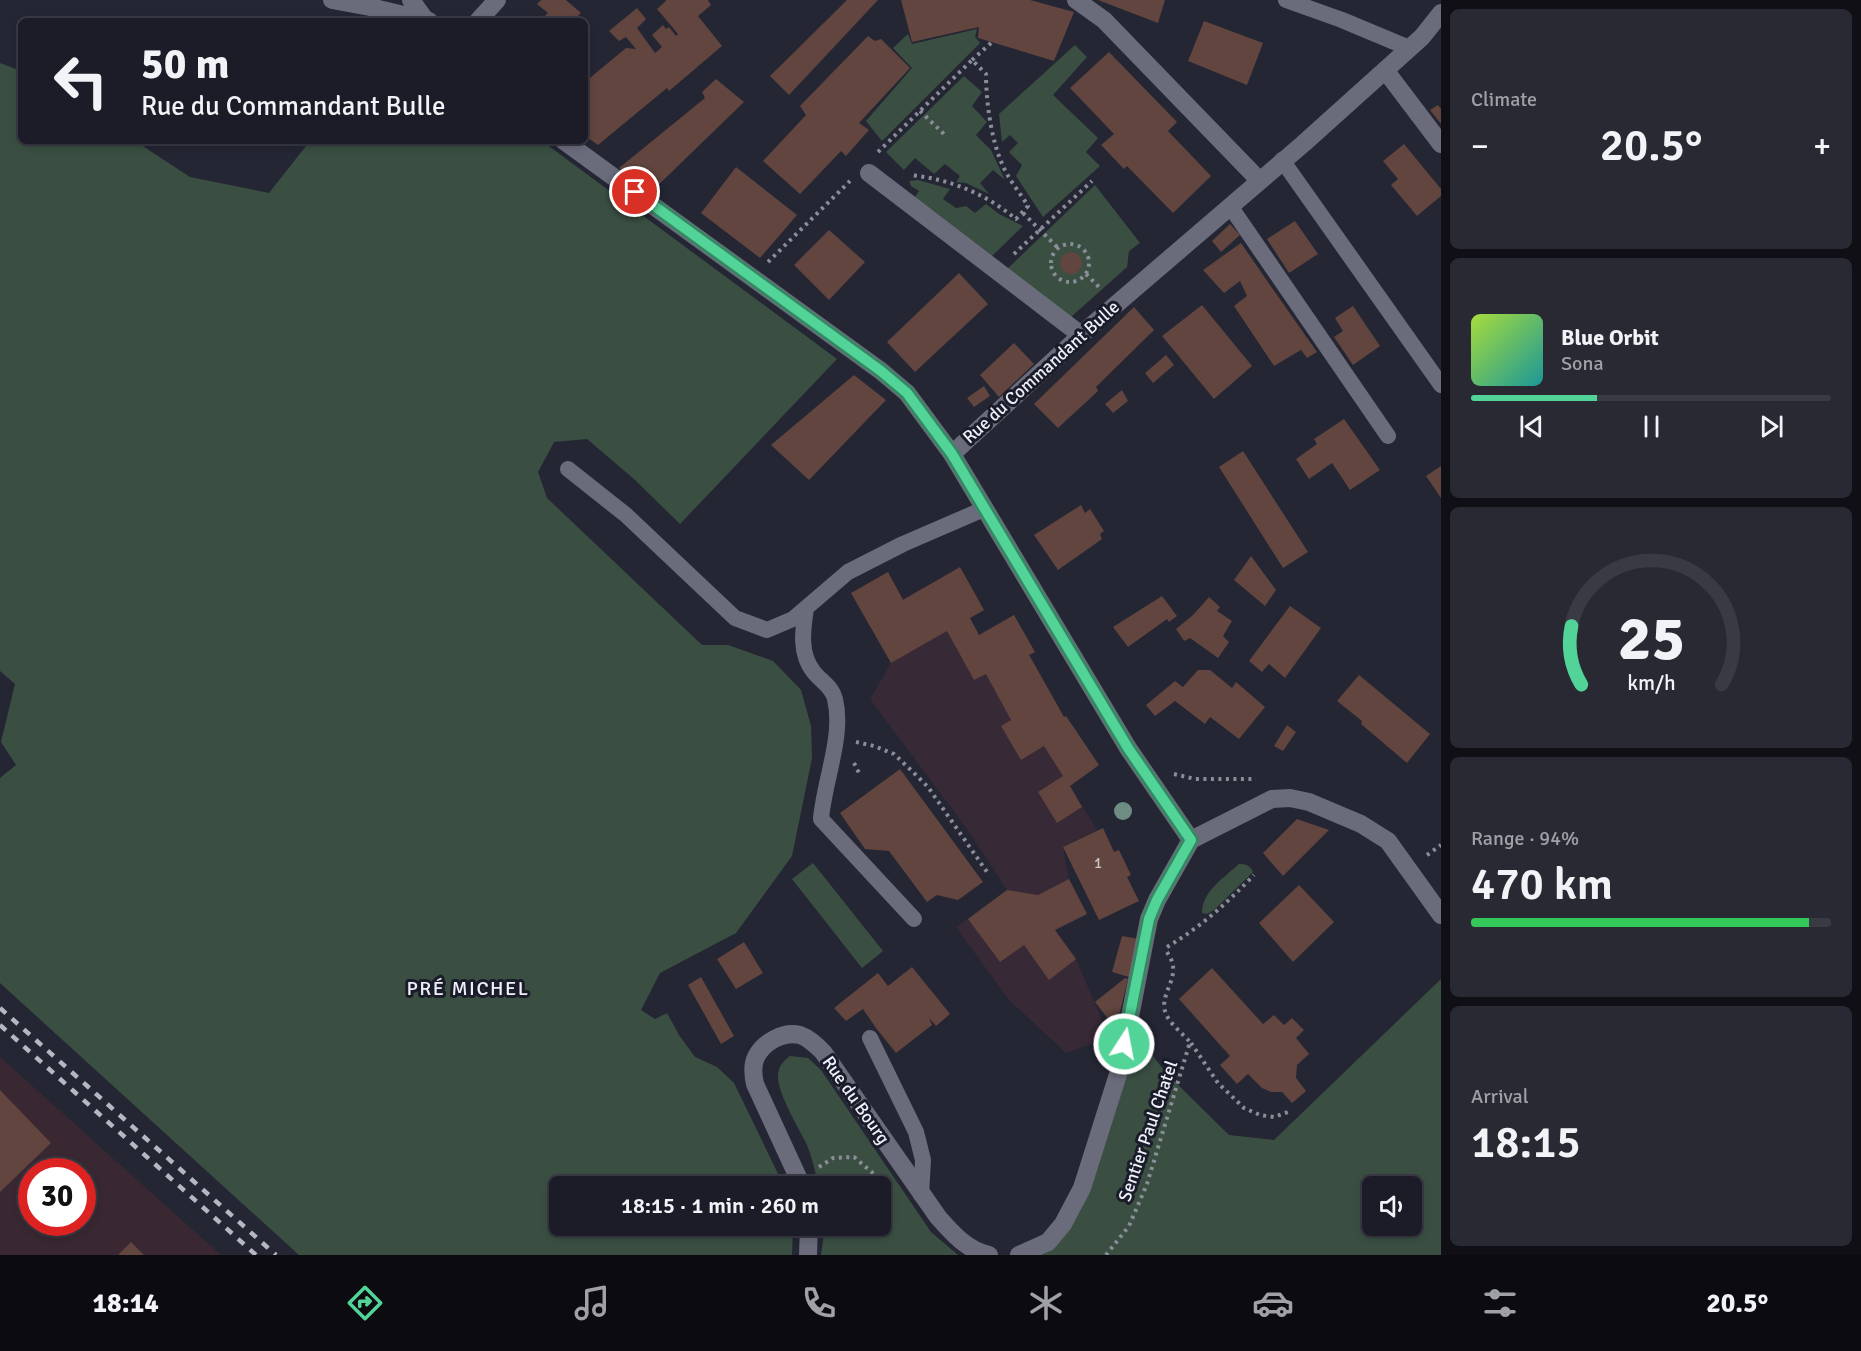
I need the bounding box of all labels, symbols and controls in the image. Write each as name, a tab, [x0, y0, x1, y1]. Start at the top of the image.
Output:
text: 50 m	[141, 39, 230, 90]
icon: left	[42, 42, 120, 120]
text: Climate	[1471, 87, 1537, 112]
text: Rue du Commandant Bulle	[141, 90, 445, 123]
text: 20.5°	[1600, 118, 1702, 173]
text: −	[1471, 126, 1489, 167]
text: +	[1813, 126, 1831, 167]
pin	[609, 166, 660, 217]
icon: arrive	[618, 175, 651, 208]
street label: Rue du Commandant Bulle	[958, 296, 1124, 448]
text: Blue Orbit	[1561, 324, 1659, 351]
text: Sona	[1561, 351, 1604, 376]
icon: previous	[1515, 410, 1548, 443]
icon: pause	[1635, 410, 1668, 443]
icon: next	[1755, 410, 1788, 443]
text: 25	[1617, 600, 1685, 677]
text: km/h	[1627, 670, 1675, 696]
text: Range · 94%	[1471, 826, 1579, 851]
house number: 1	[1094, 854, 1102, 872]
text: 470 km	[1471, 857, 1613, 912]
district label: PRÉ MICHEL	[406, 976, 530, 1001]
position arrow	[1092, 1012, 1156, 1076]
street label: Rue du Bourg	[818, 1052, 894, 1148]
street label: Sentier Paul Chatel	[1114, 1058, 1182, 1204]
text: Arrival	[1471, 1084, 1529, 1109]
text: 18:15	[1471, 1115, 1581, 1170]
speed limit sign: 30	[18, 1158, 96, 1236]
map controls	[1362, 1176, 1422, 1236]
button: sound	[1362, 1176, 1422, 1236]
text: 18:15 · 1 min · 260 m	[621, 1192, 819, 1219]
icon: directions	[344, 1282, 386, 1324]
icon: music	[571, 1282, 613, 1324]
icon: phone	[798, 1282, 840, 1324]
icon: climate	[1025, 1282, 1067, 1324]
icon: car	[1252, 1282, 1294, 1324]
icon: filters	[1479, 1282, 1521, 1324]
text: 18:14	[93, 1287, 159, 1320]
text: 20.5°	[1706, 1287, 1768, 1320]

